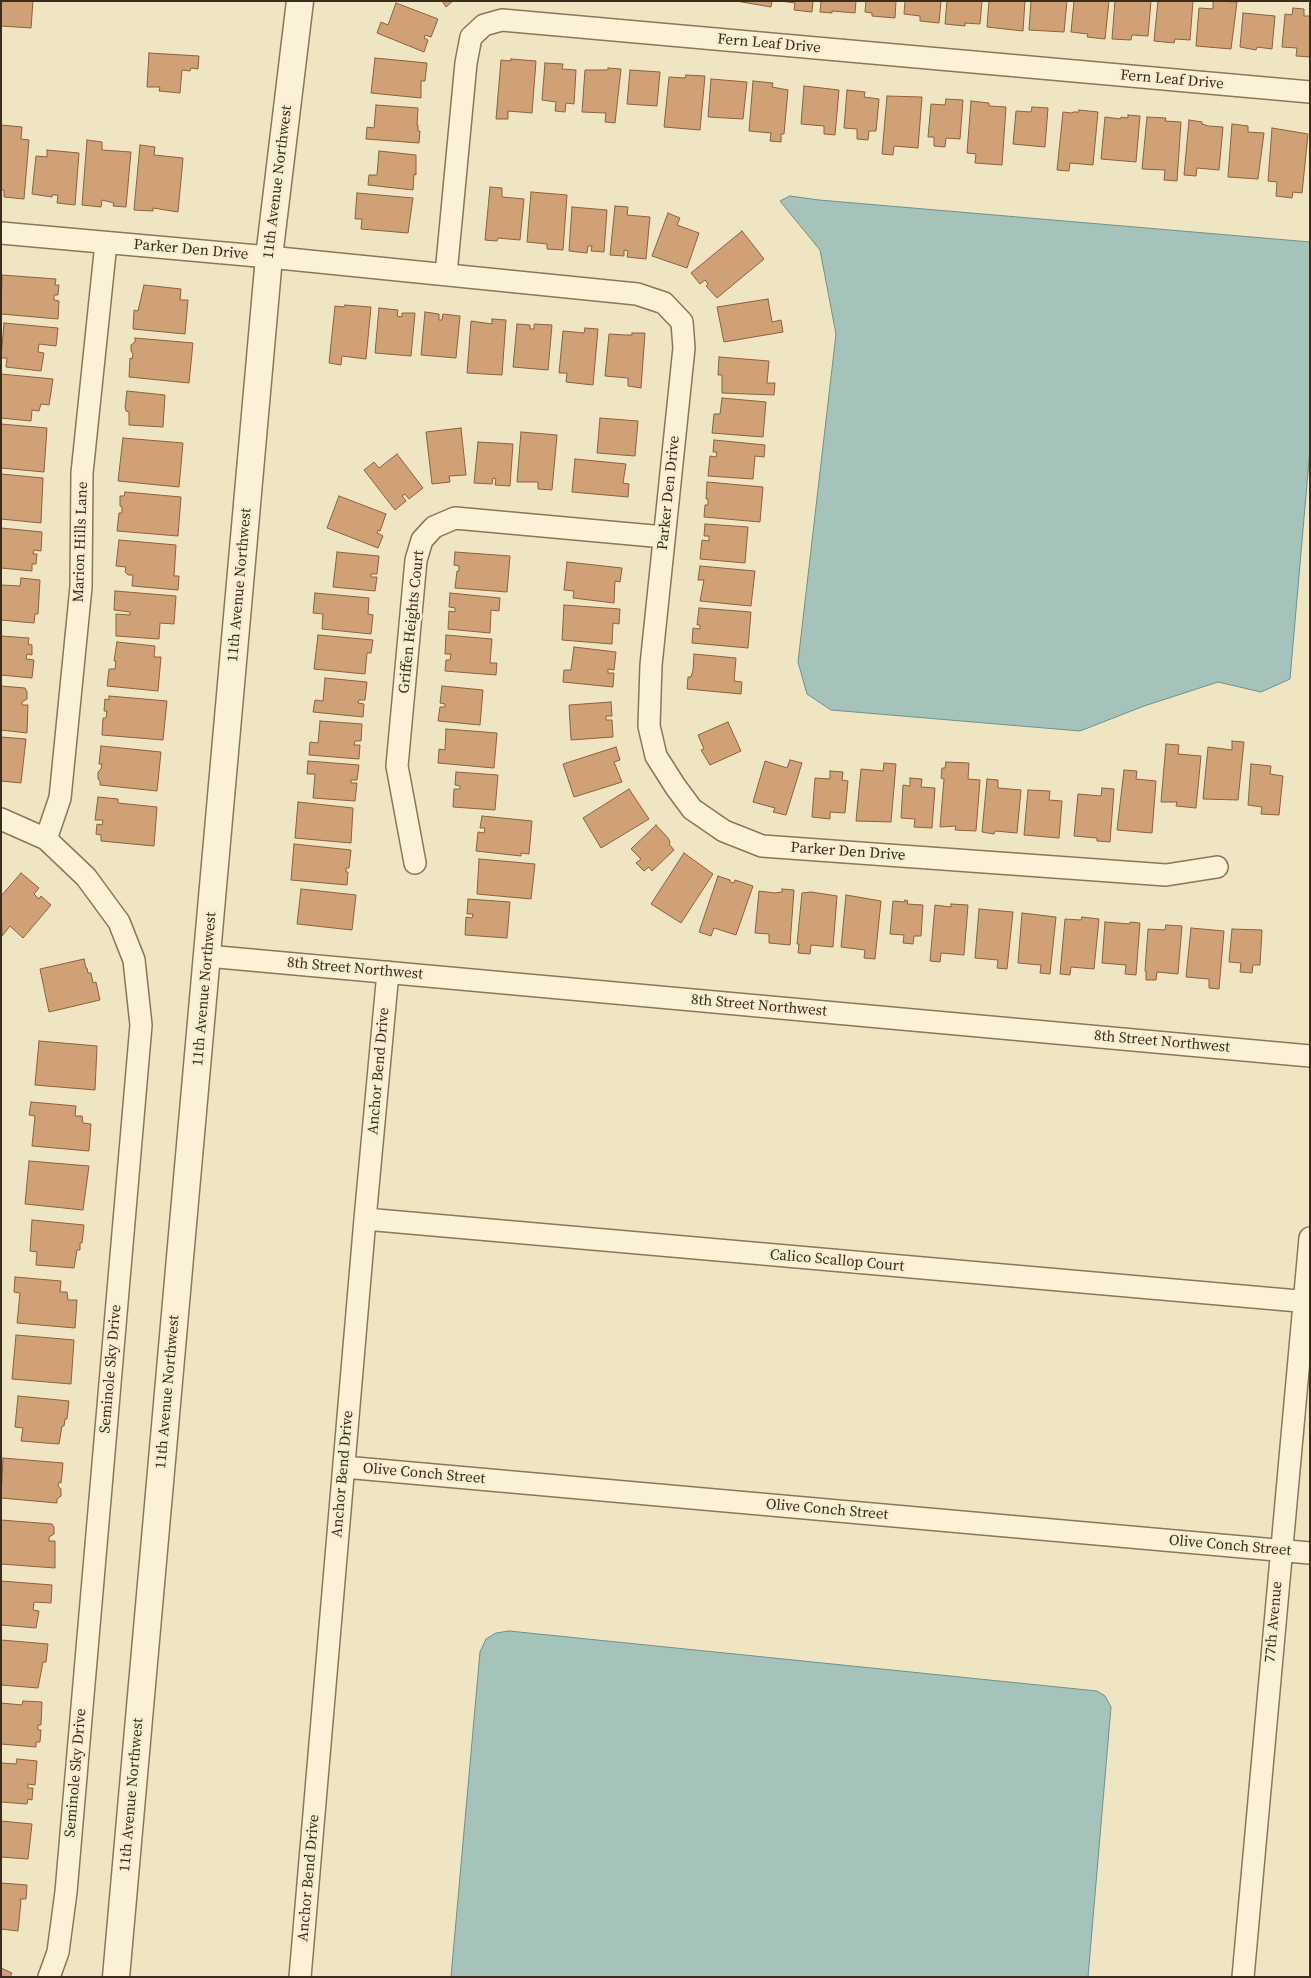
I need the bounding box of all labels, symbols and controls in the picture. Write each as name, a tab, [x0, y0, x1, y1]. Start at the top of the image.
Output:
street label: Fern Leaf Drive	[717, 31, 821, 57]
street label: Fern Leaf Drive	[1120, 67, 1224, 93]
street label: 11th Avenue Northwest	[260, 104, 296, 260]
street label: Parker Den Drive	[133, 236, 249, 264]
street label: Parker Den Drive	[654, 435, 684, 551]
street label: Marion Hills Lane	[70, 481, 92, 603]
street label: 11th Avenue Northwest	[224, 507, 256, 663]
street label: Griffen Heights Court	[396, 550, 428, 694]
street label: Parker Den Drive	[790, 839, 906, 865]
street label: 11th Avenue Northwest	[189, 911, 221, 1067]
street label: 8th Street Northwest	[286, 954, 424, 984]
street label: 8th Street Northwest	[690, 991, 828, 1021]
street label: Anchor Bend Drive	[364, 1007, 394, 1135]
street label: 8th Street Northwest	[1093, 1027, 1231, 1057]
street label: Calico Scallop Court	[769, 1246, 905, 1276]
street label: Seminole Sky Drive	[96, 1304, 126, 1434]
street label: 11th Avenue Northwest	[152, 1314, 184, 1470]
street label: Anchor Bend Drive	[328, 1410, 358, 1538]
street label: Olive Conch Street	[362, 1460, 486, 1488]
street label: Olive Conch Street	[765, 1496, 889, 1524]
street label: Olive Conch Street	[1168, 1532, 1292, 1560]
street label: 77th Avenue	[1261, 1581, 1287, 1663]
street label: Seminole Sky Drive	[61, 1708, 91, 1838]
street label: 11th Avenue Northwest	[116, 1717, 148, 1873]
street label: Anchor Bend Drive	[294, 1814, 324, 1942]

